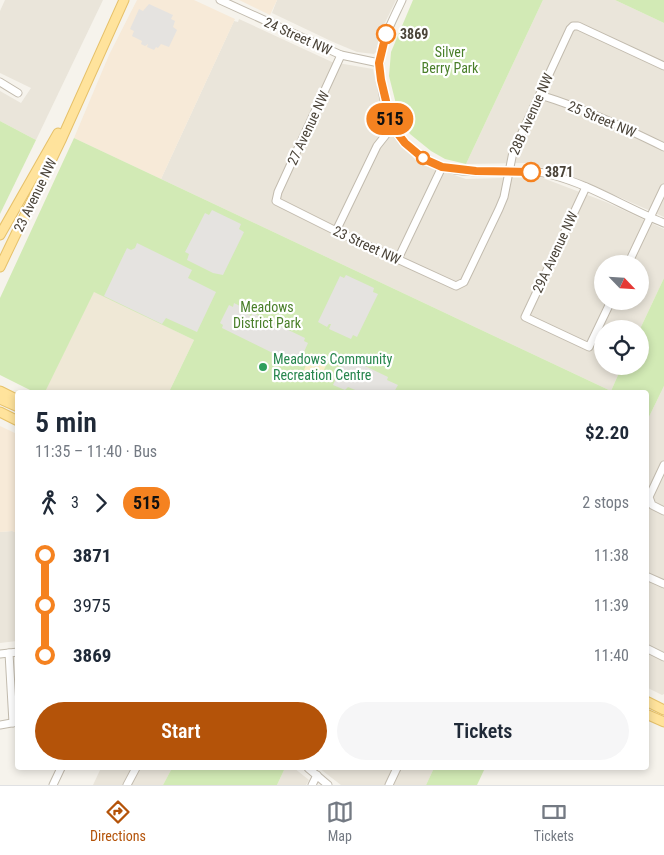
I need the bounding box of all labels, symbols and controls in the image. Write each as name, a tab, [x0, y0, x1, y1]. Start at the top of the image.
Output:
street label: 24 Street NW	[262, 14, 335, 58]
marker: 3869	[376, 24, 396, 44]
place label: 3869	[400, 26, 428, 42]
park label: Silver Berry Park	[422, 44, 479, 76]
street label: 28B Avenue NW	[506, 70, 556, 157]
street label: 27 Avenue NW	[284, 88, 332, 168]
street label: 25 Street NW	[566, 97, 639, 141]
line badge: 515	[361, 103, 419, 135]
text: 515	[376, 108, 404, 129]
unlabelled marker	[416, 151, 430, 165]
street label: 23 Avenue NW	[10, 155, 60, 234]
marker: 3871	[521, 162, 541, 182]
place label: 3871	[545, 164, 573, 180]
street label: 29A Avenue NW	[529, 208, 581, 295]
street label: 23 Street NW	[331, 222, 403, 268]
north arrow	[594, 255, 649, 310]
map controls	[594, 255, 649, 375]
park label: Meadows District Park	[233, 299, 302, 331]
button: locate	[594, 320, 649, 375]
place label: Meadows Community Recreation Centre	[273, 351, 392, 383]
marker: Meadows Community Recreation Centre	[257, 361, 269, 373]
text: 5 min	[35, 406, 97, 439]
text: $2.20	[585, 421, 629, 444]
text: 11:35 – 11:40 · Bus	[35, 442, 157, 461]
icon: walk	[35, 489, 63, 517]
icon: forward	[87, 489, 115, 517]
text: 515	[133, 492, 160, 513]
text: 3	[71, 493, 79, 512]
text: 2 stops	[582, 493, 629, 512]
text: 3871	[73, 544, 111, 567]
text: 11:38	[594, 546, 629, 565]
text: 3975	[73, 594, 111, 617]
text: 11:39	[594, 596, 629, 615]
text: 3869	[73, 644, 111, 667]
text: 11:40	[594, 646, 629, 665]
button: Start	[35, 702, 327, 760]
button: Tickets	[337, 702, 629, 760]
tab: Directions	[90, 798, 146, 844]
tab: Map	[326, 798, 354, 844]
tab: Tickets	[534, 798, 574, 844]

